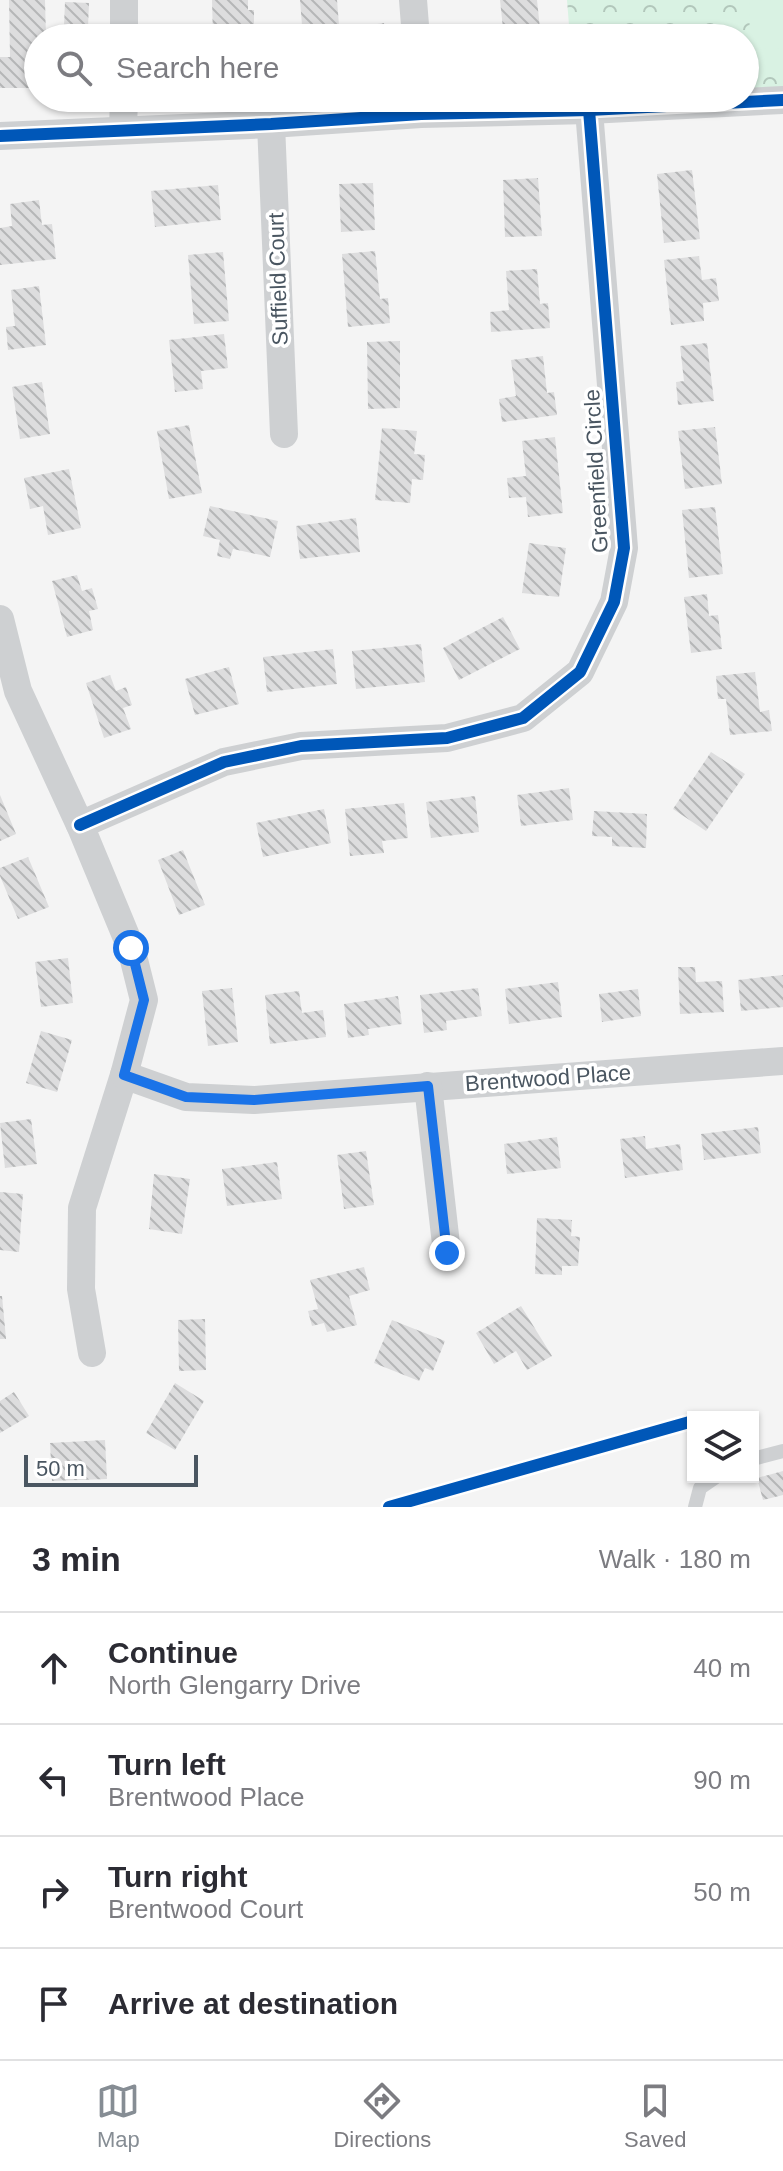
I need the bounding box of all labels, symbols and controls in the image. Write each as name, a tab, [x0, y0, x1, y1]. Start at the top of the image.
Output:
search box	[24, 24, 759, 112]
icon: search	[52, 46, 96, 90]
text: Search here	[116, 51, 279, 84]
street label: Suffield Court	[263, 212, 293, 346]
street label: Greenfield Circle	[579, 389, 613, 553]
route start	[113, 930, 149, 966]
street label: Brentwood Place	[464, 1060, 632, 1096]
route end	[429, 1235, 465, 1271]
map controls	[687, 1411, 759, 1483]
button: layers	[687, 1411, 759, 1483]
scale bar	[24, 1451, 198, 1487]
text: 50 m	[36, 1456, 85, 1481]
text: 3 min	[32, 1540, 121, 1578]
text: Walk · 180 m	[599, 1544, 751, 1574]
text: Continue	[108, 1636, 238, 1669]
icon: ahead	[32, 1646, 76, 1690]
text: 40 m	[693, 1653, 751, 1683]
text: North Glengarry Drive	[108, 1670, 361, 1700]
text: Turn left	[108, 1748, 226, 1781]
icon: left	[32, 1758, 76, 1802]
text: 90 m	[693, 1765, 751, 1795]
text: Brentwood Place	[108, 1782, 305, 1812]
text: Turn right	[108, 1860, 247, 1893]
icon: right	[32, 1870, 76, 1914]
text: 50 m	[693, 1877, 751, 1907]
text: Brentwood Court	[108, 1894, 303, 1924]
icon: arrive	[32, 1982, 76, 2026]
text: Arrive at destination	[108, 1987, 398, 2020]
tab: Map	[96, 2079, 140, 2153]
tab: Directions	[333, 2079, 431, 2153]
tab: Saved	[624, 2079, 687, 2153]

